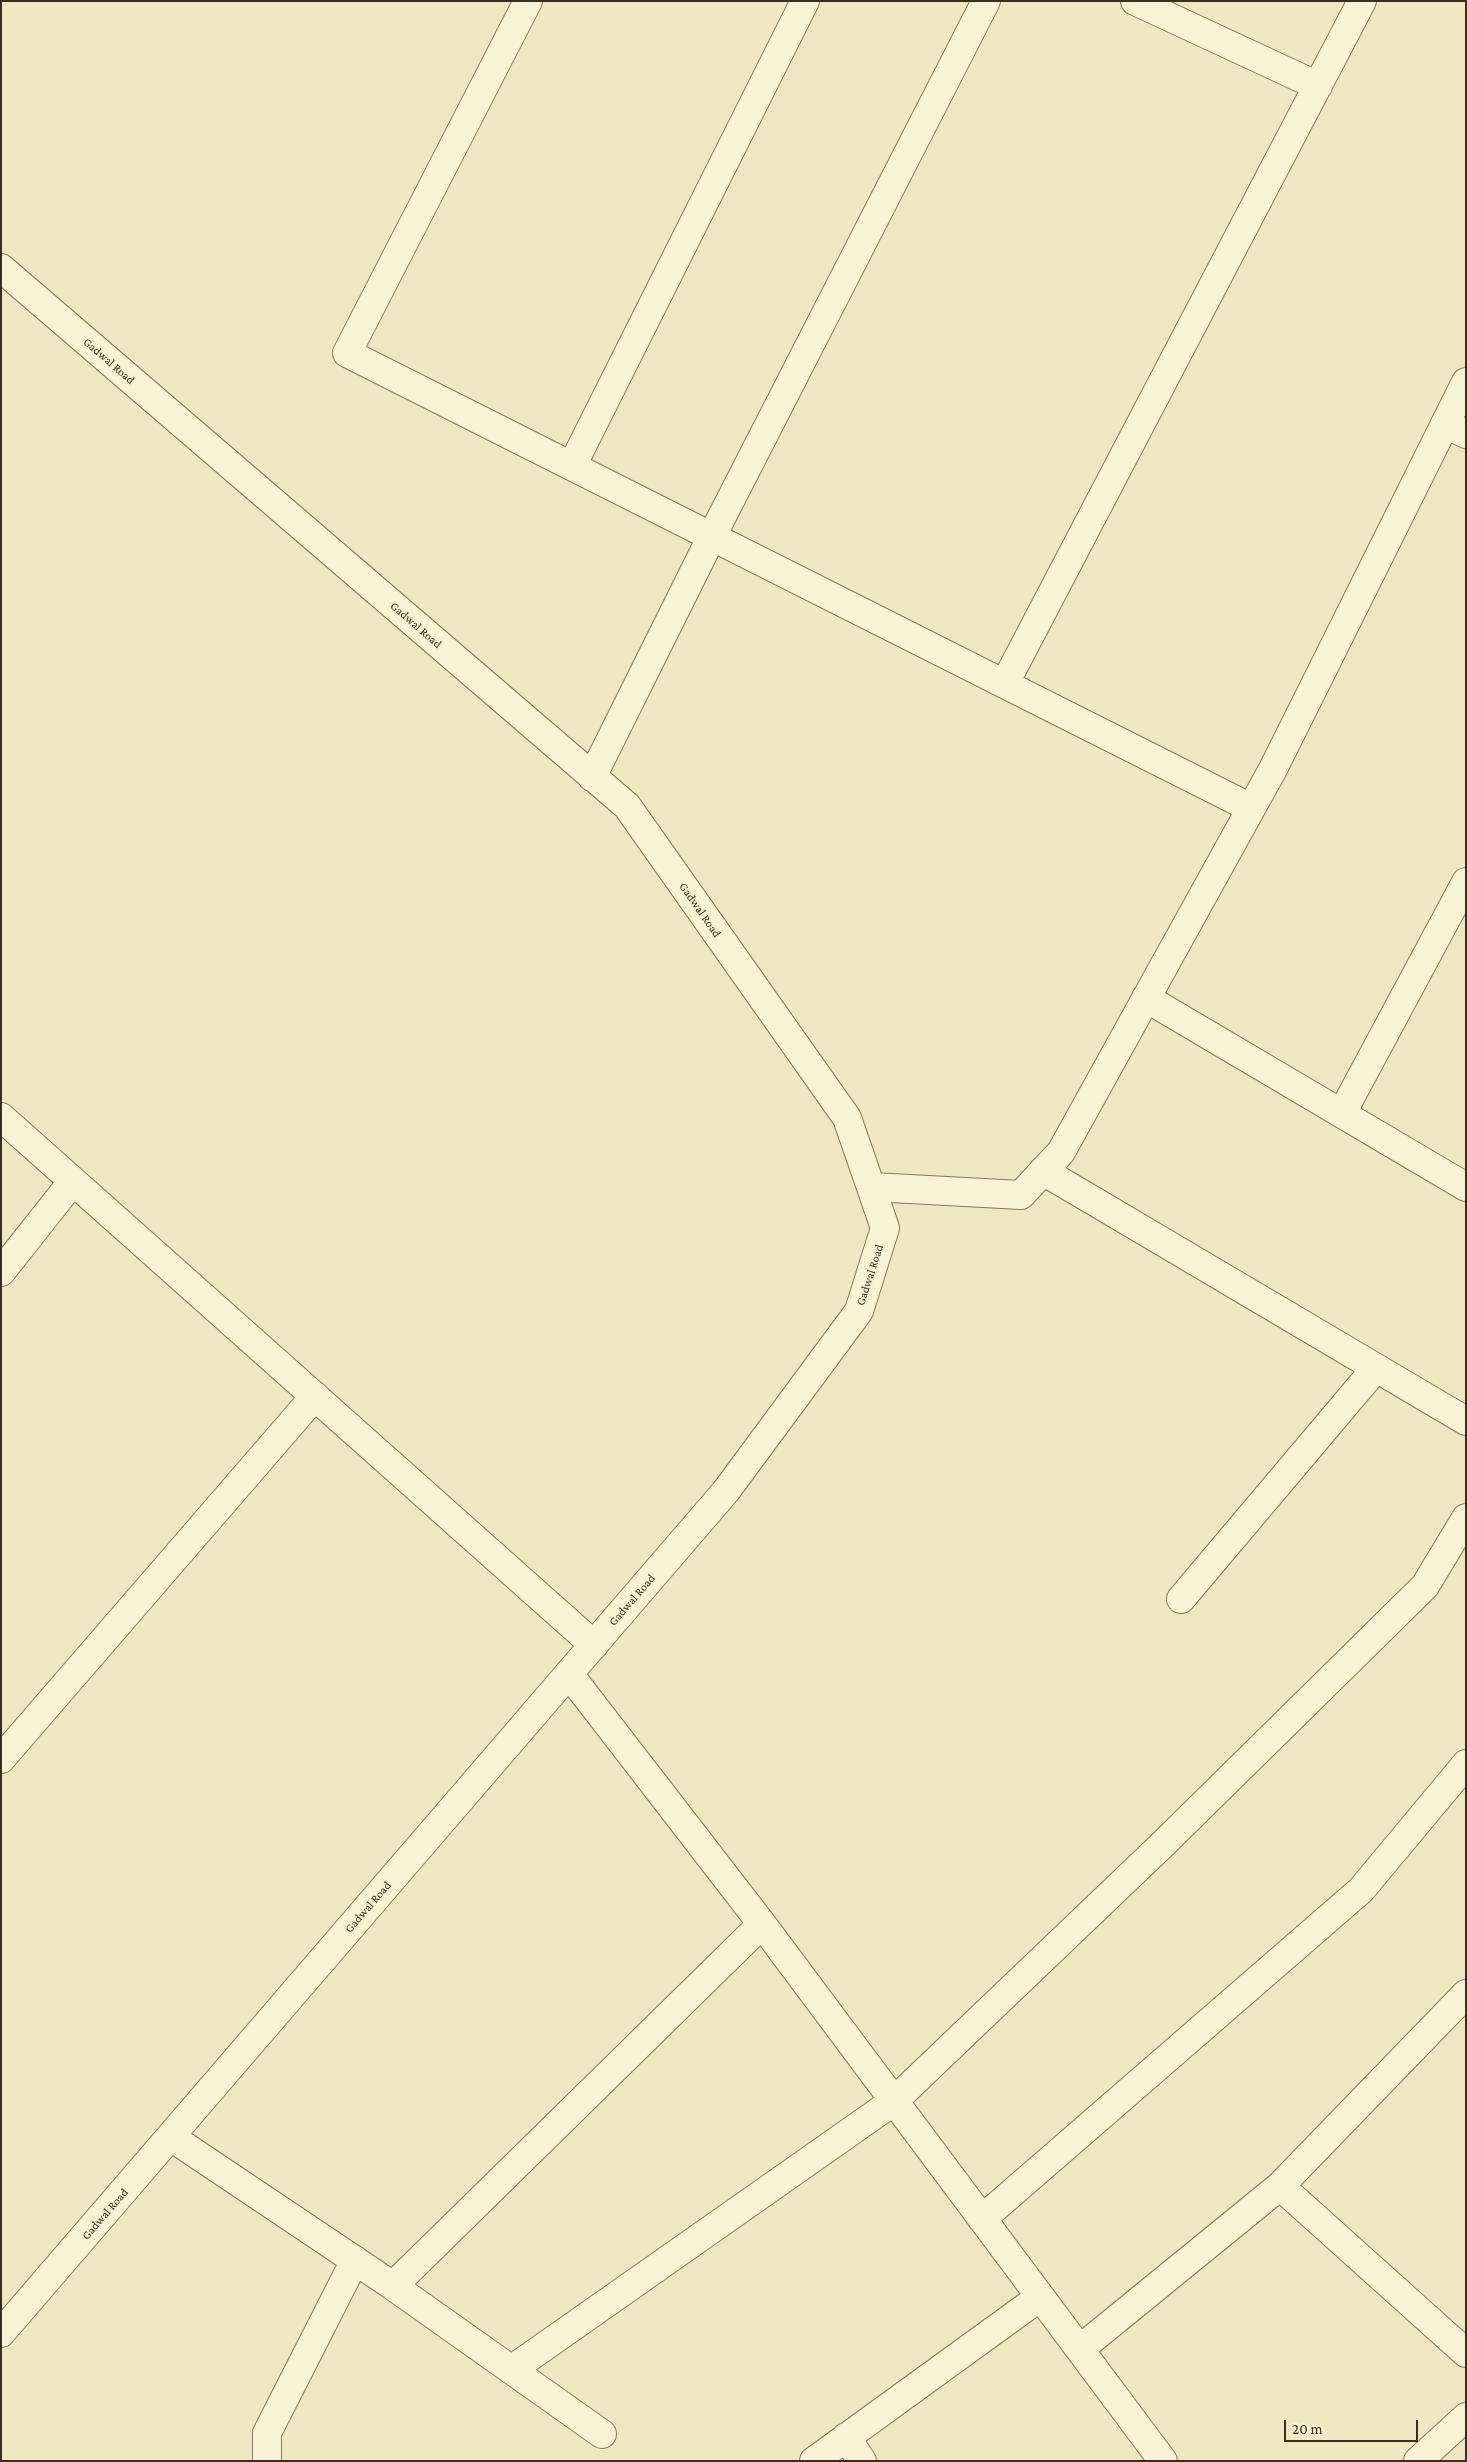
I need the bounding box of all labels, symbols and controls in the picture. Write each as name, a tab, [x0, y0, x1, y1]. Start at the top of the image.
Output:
street label: Gadwal Road	[80, 335, 138, 387]
street label: Gadwal Road	[387, 599, 445, 651]
street label: Gadwal Road	[676, 880, 724, 940]
street label: Gadwal Road	[853, 1243, 887, 1307]
street label: Gadwal Road	[606, 1571, 658, 1629]
street label: Gadwal Road	[342, 1878, 394, 1936]
street label: Gadwal Road	[79, 2185, 131, 2243]
scale bar	[1287, 2410, 1421, 2442]
text: 20 m	[1292, 2421, 1323, 2437]

